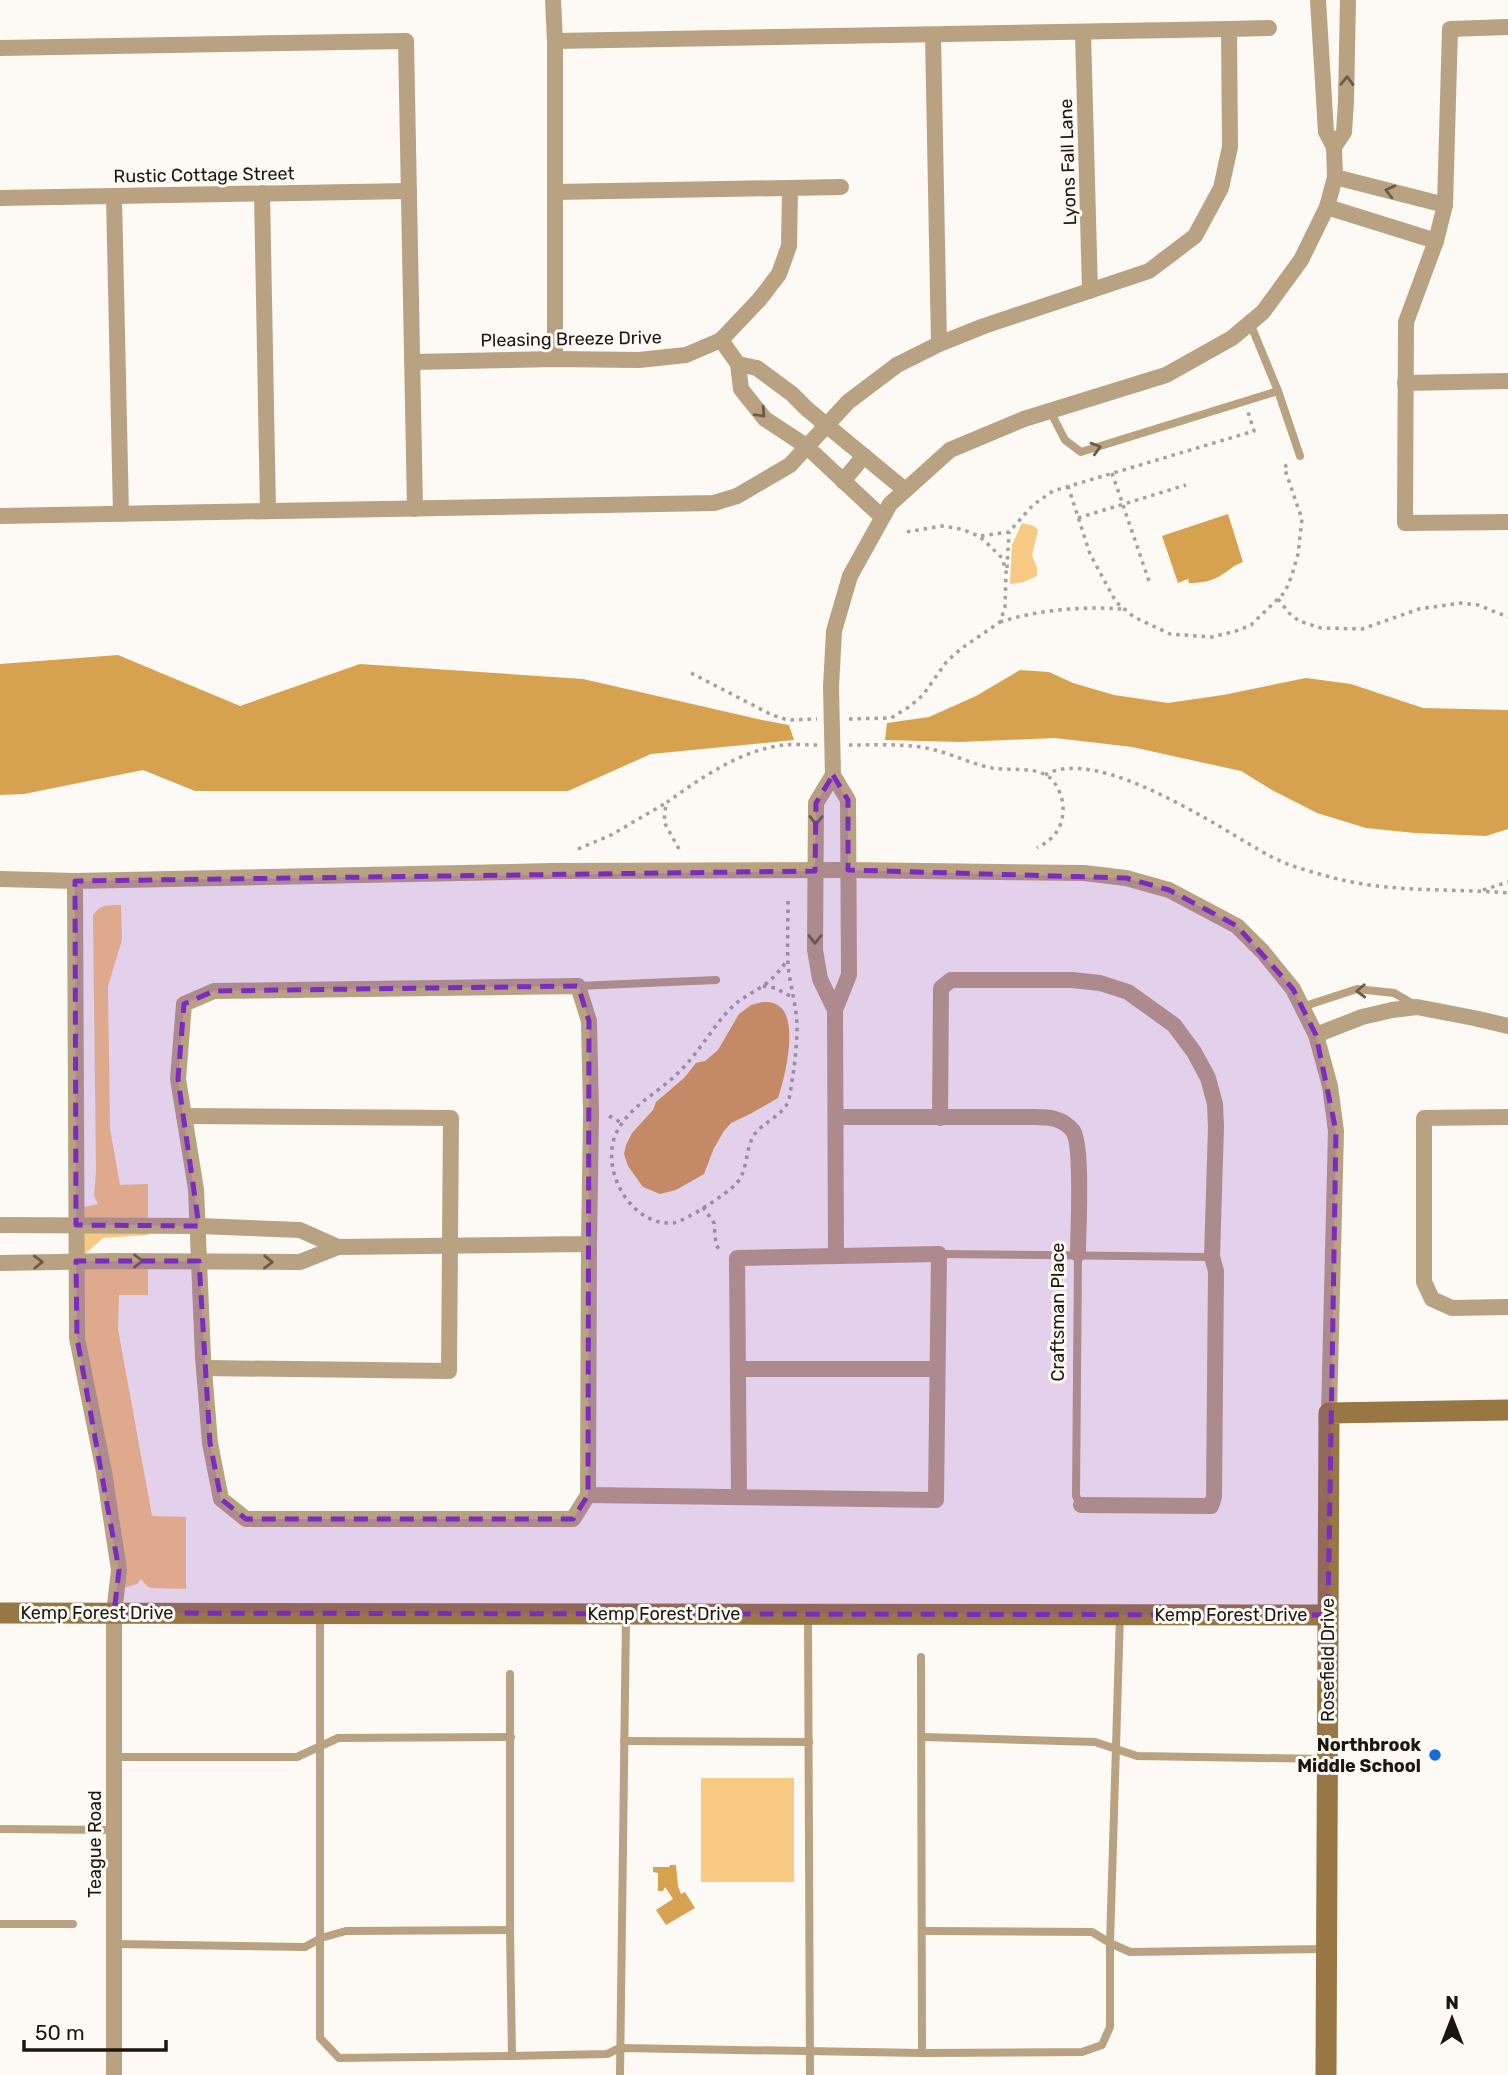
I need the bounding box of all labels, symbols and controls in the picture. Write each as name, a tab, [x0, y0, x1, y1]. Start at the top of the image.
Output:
one-way arrow	[1339, 76, 1355, 86]
street label: Lyons Fall Lane	[1055, 98, 1081, 226]
street label: Rustic Cottage Street	[113, 162, 295, 188]
one-way arrow	[1384, 185, 1396, 199]
street label: Pleasing Breeze Drive	[480, 326, 662, 352]
one-way arrow	[753, 404, 766, 417]
one-way arrow	[1090, 441, 1102, 456]
one-way arrow	[808, 816, 824, 826]
one-way arrow	[807, 934, 823, 945]
one-way arrow	[1355, 984, 1366, 999]
street label: Craftsman Place	[1047, 1243, 1069, 1381]
one-way arrow	[133, 1253, 143, 1269]
one-way arrow	[263, 1254, 273, 1270]
one-way arrow	[33, 1255, 44, 1270]
street label: Rosefield Drive	[1317, 1598, 1339, 1722]
street label: Kemp Forest Drive	[21, 1602, 173, 1624]
street label: Kemp Forest Drive	[588, 1603, 740, 1625]
street label: Kemp Forest Drive	[1155, 1604, 1307, 1626]
place label: Northbrook Middle School	[1297, 1734, 1421, 1777]
marker: Northbrook Middle School	[1427, 1747, 1443, 1763]
street label: Teague Road	[84, 1790, 106, 1898]
north arrow	[1417, 1984, 1487, 2054]
text: N	[1445, 1991, 1459, 2014]
scale bar	[24, 2008, 166, 2052]
text: 50 m	[35, 2020, 85, 2045]

